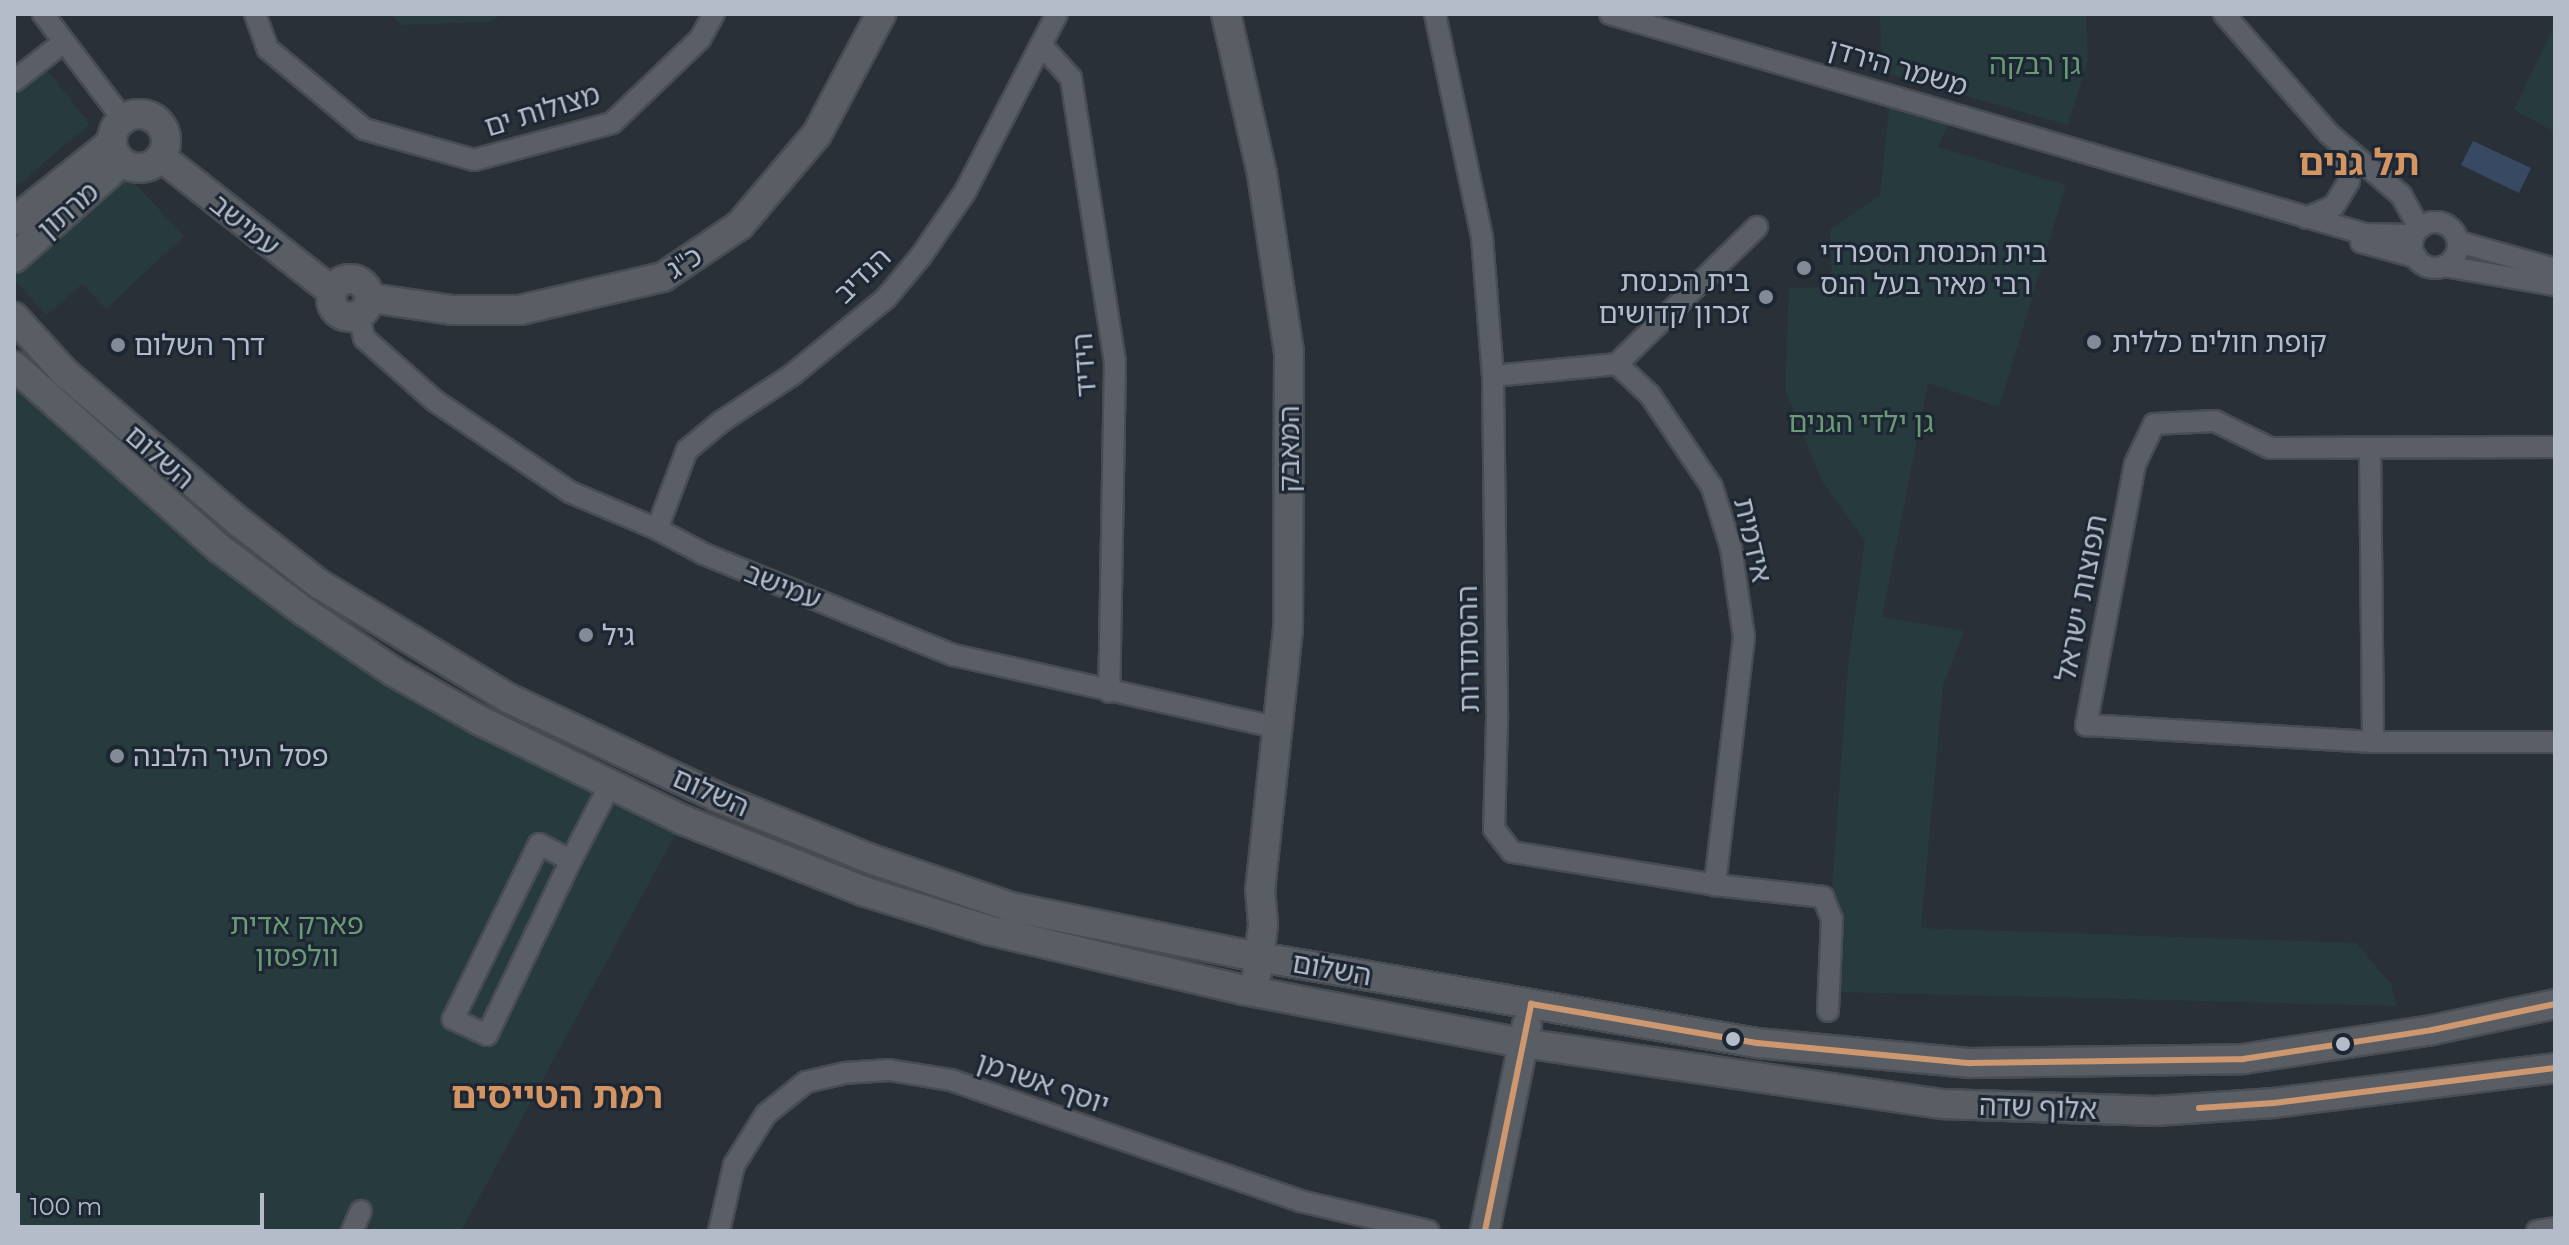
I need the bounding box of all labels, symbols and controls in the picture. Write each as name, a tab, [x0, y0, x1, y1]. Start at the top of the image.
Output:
street label: משמר הירדן	[1824, 31, 1972, 103]
park label: גן רבקה	[1989, 47, 2081, 81]
street label: מצולות ים	[480, 77, 604, 143]
district label: תל גנים	[2299, 141, 2419, 185]
street label: מרתון	[31, 175, 105, 245]
street label: עמישב	[204, 187, 286, 263]
place label: בית הכנסת הספרדי רבי מאיר בעל הנס	[1820, 235, 2047, 301]
street label: כ"ג	[660, 238, 708, 286]
street label: הנדיב	[827, 240, 897, 310]
marker: בית הכנסת הספרדי רבי מאיר בעל הנס	[1795, 259, 1813, 277]
place label: בית הכנסת זכרון קדושים	[1599, 264, 1750, 330]
marker: בית הכנסת זכרון קדושים	[1757, 288, 1775, 306]
place label: קופת חולים כללית	[2112, 325, 2327, 359]
place label: דרך השלום	[134, 328, 265, 362]
marker: קופת חולים כללית	[2083, 331, 2105, 353]
street label: הידיד	[1065, 332, 1103, 398]
marker: דרך השלום	[109, 336, 127, 354]
street label: המאבק	[1272, 405, 1306, 493]
park label: גן ילדי הגנים	[1788, 405, 1934, 439]
street label: השלום	[119, 418, 201, 496]
street label: אידמית	[1727, 495, 1779, 585]
street label: תפוצות ישראל	[2048, 512, 2114, 684]
street label: עמישב	[740, 556, 826, 616]
street label: ההסתדרות	[1450, 585, 1486, 713]
place label: גיל	[602, 618, 634, 652]
marker: גיל	[577, 626, 595, 644]
place label: פסל העיר הלבנה	[133, 739, 329, 773]
marker: פסל העיר הלבנה	[108, 747, 126, 765]
street label: השלום	[668, 760, 754, 824]
park label: פארק אדית וולפסון	[230, 907, 364, 973]
street label: השלום	[1290, 946, 1374, 992]
unlabelled marker	[1725, 1031, 1741, 1047]
unlabelled marker	[2335, 1036, 2351, 1052]
street label: יוסף אשרמן	[972, 1045, 1114, 1121]
district label: רמת הטייסים	[451, 1074, 663, 1118]
street label: אלוף שדה	[1979, 1088, 2097, 1126]
scale bar	[20, 1177, 268, 1227]
text: 100 m	[30, 1192, 102, 1221]

